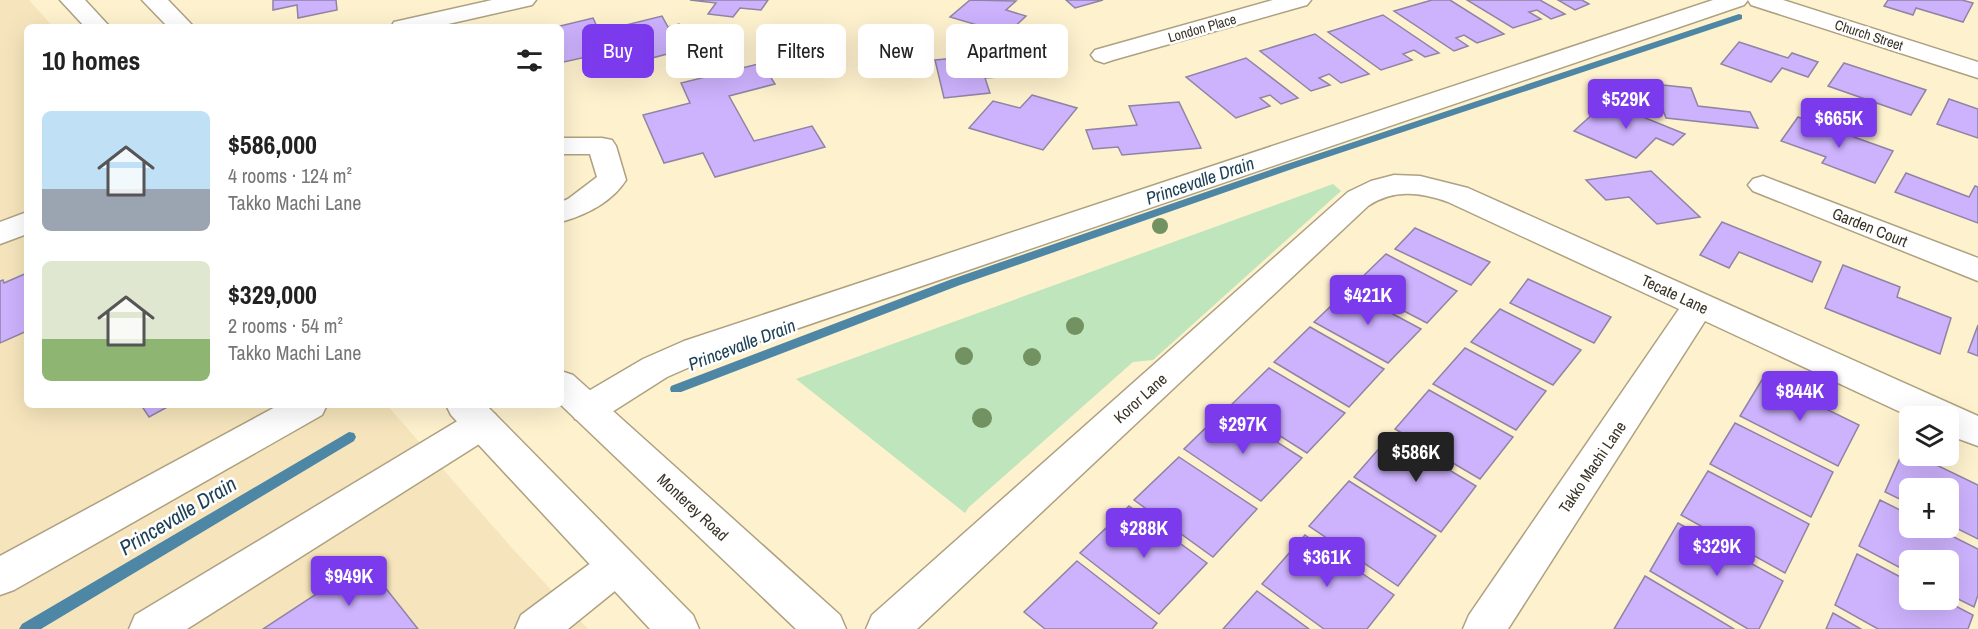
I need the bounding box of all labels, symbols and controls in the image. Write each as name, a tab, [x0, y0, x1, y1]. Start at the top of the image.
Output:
street label: London Place	[1166, 10, 1238, 46]
street label: Church Street	[1833, 15, 1905, 55]
chip: Buy	[582, 24, 654, 78]
chip: Rent	[666, 24, 744, 78]
chip: Filters	[756, 24, 846, 78]
chip: New	[858, 24, 934, 78]
chip: Apartment	[946, 24, 1068, 78]
text: 10 homes	[42, 43, 140, 78]
icon: filters	[513, 44, 546, 77]
pin: $529K	[1584, 79, 1668, 130]
text: $529K	[1602, 85, 1650, 112]
pin: $665K	[1797, 98, 1881, 149]
text: $665K	[1815, 104, 1863, 131]
text: $586,000	[228, 127, 317, 162]
icon: home	[90, 135, 162, 207]
water label: Princevalle Drain	[1142, 150, 1257, 211]
text: 4 rooms · 124 m²	[228, 162, 352, 189]
text: Takko Machi Lane	[228, 189, 361, 216]
street label: Garden Court	[1829, 202, 1911, 252]
street label: Tecate Lane	[1638, 269, 1712, 319]
pin: $421K	[1326, 275, 1410, 326]
text: $329,000	[228, 277, 317, 312]
text: $421K	[1344, 281, 1392, 308]
icon: home	[90, 285, 162, 357]
text: 2 rooms · 54 m²	[228, 312, 343, 339]
water label: Princevalle Drain	[684, 313, 799, 376]
text: Takko Machi Lane	[228, 339, 361, 366]
street label: Koror Lane	[1109, 368, 1171, 428]
pin: $844K	[1758, 371, 1842, 422]
text: $844K	[1776, 377, 1824, 404]
pin: $297K	[1201, 404, 1285, 455]
map controls	[1899, 406, 1959, 610]
button: layers	[1899, 406, 1959, 466]
text: $297K	[1219, 410, 1267, 437]
street label: Takko Machi Lane	[1553, 417, 1631, 517]
pin: $586K	[1374, 432, 1458, 483]
text: $586K	[1392, 438, 1440, 465]
street label: Monterey Road	[653, 468, 733, 546]
water label: Princevalle Drain	[114, 469, 242, 562]
button: +	[1899, 478, 1959, 538]
pin: $288K	[1102, 508, 1186, 559]
text: $288K	[1120, 514, 1168, 541]
pin: $329K	[1675, 526, 1759, 577]
text: $329K	[1693, 532, 1741, 559]
pin: $361K	[1285, 537, 1369, 588]
text: $361K	[1303, 543, 1351, 570]
button: −	[1899, 550, 1959, 610]
pin: $949K	[307, 556, 391, 607]
text: $949K	[325, 562, 373, 589]

